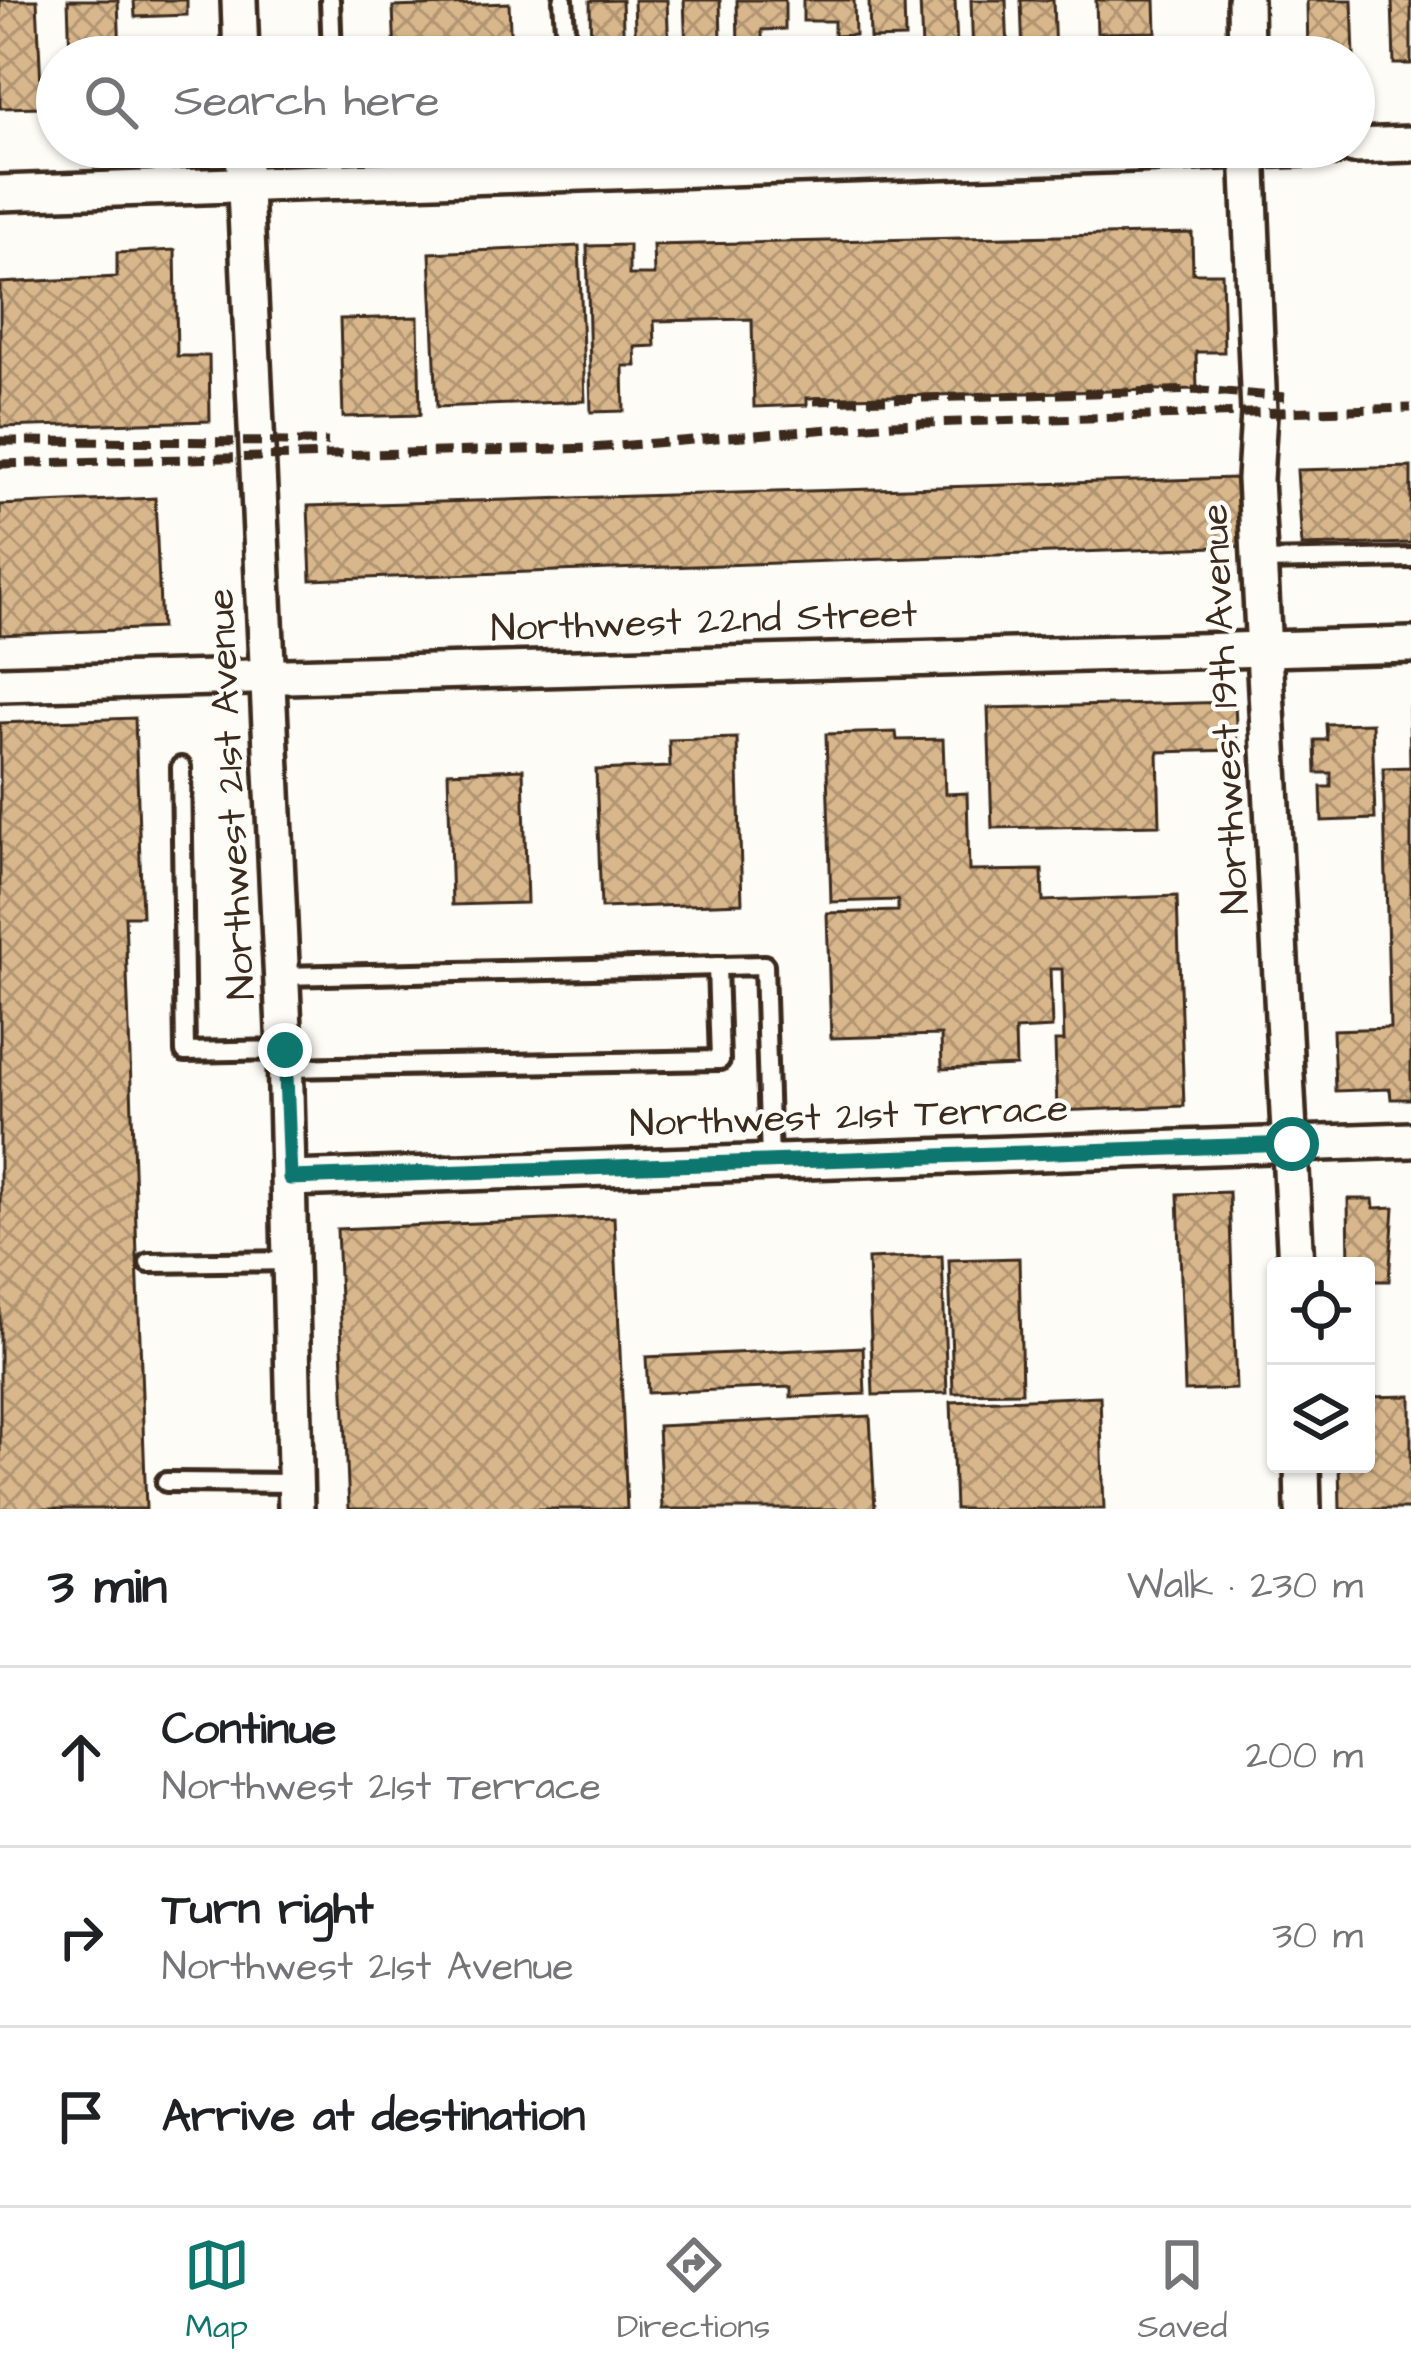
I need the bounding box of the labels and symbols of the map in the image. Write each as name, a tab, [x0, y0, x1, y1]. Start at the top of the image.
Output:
street label: Northwest 19th Avenue	[1188, 502, 1264, 916]
street label: Northwest 21st Avenue	[194, 587, 270, 1001]
street label: Northwest 22nd Street	[490, 588, 918, 656]
route end	[258, 1023, 312, 1077]
street label: Northwest 21st Terrace	[629, 1082, 1069, 1152]
route start	[1265, 1117, 1319, 1171]

